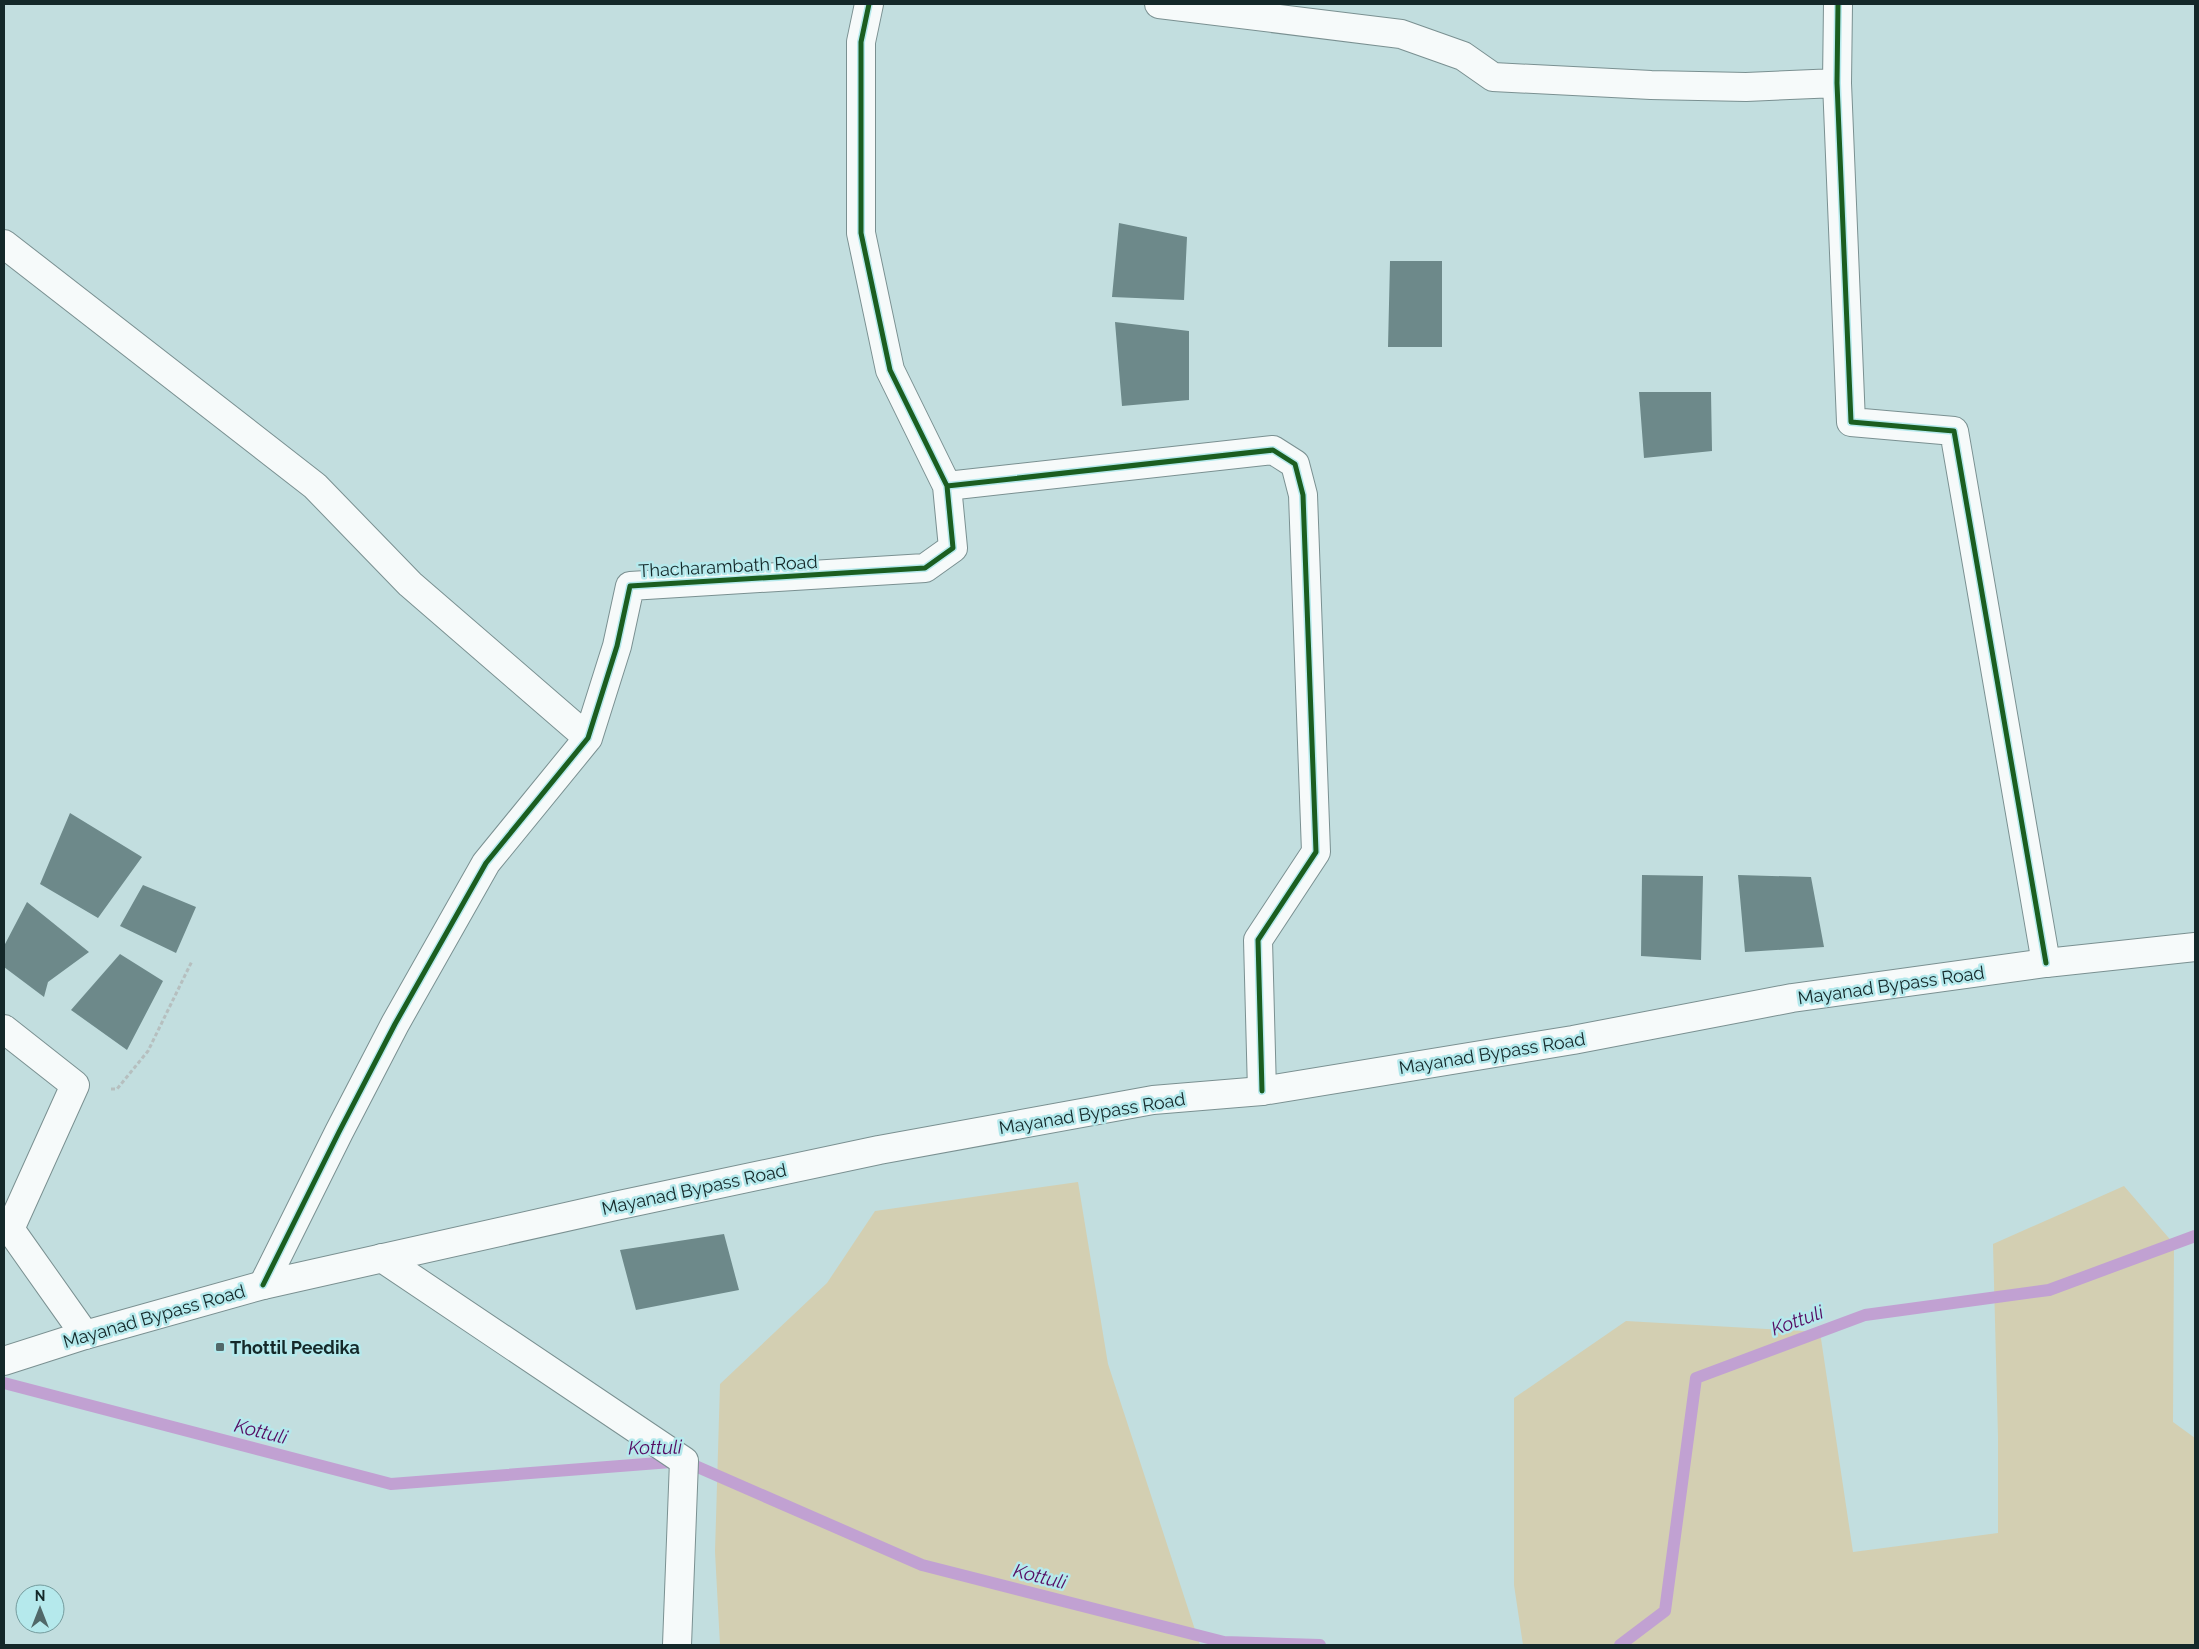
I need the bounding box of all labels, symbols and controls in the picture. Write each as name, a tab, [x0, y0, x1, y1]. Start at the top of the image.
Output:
street label: Thacharambath Road	[638, 551, 818, 581]
street label: Mayanad Bypass Road	[1796, 961, 1986, 1009]
street label: Mayanad Bypass Road	[1397, 1028, 1587, 1078]
street label: Mayanad Bypass Road	[997, 1088, 1187, 1138]
street label: Mayanad Bypass Road	[600, 1159, 788, 1219]
street label: Mayanad Bypass Road	[61, 1280, 247, 1352]
water label: Kottuli	[1768, 1300, 1827, 1340]
place label: Thottil Peedika	[230, 1337, 360, 1358]
marker: Thottil Peedika	[214, 1341, 226, 1353]
water label: Kottuli	[232, 1414, 291, 1448]
water label: Kottuli	[628, 1436, 683, 1458]
water label: Kottuli	[1011, 1559, 1070, 1593]
north arrow	[15, 1584, 65, 1634]
text: N	[35, 1588, 45, 1604]

